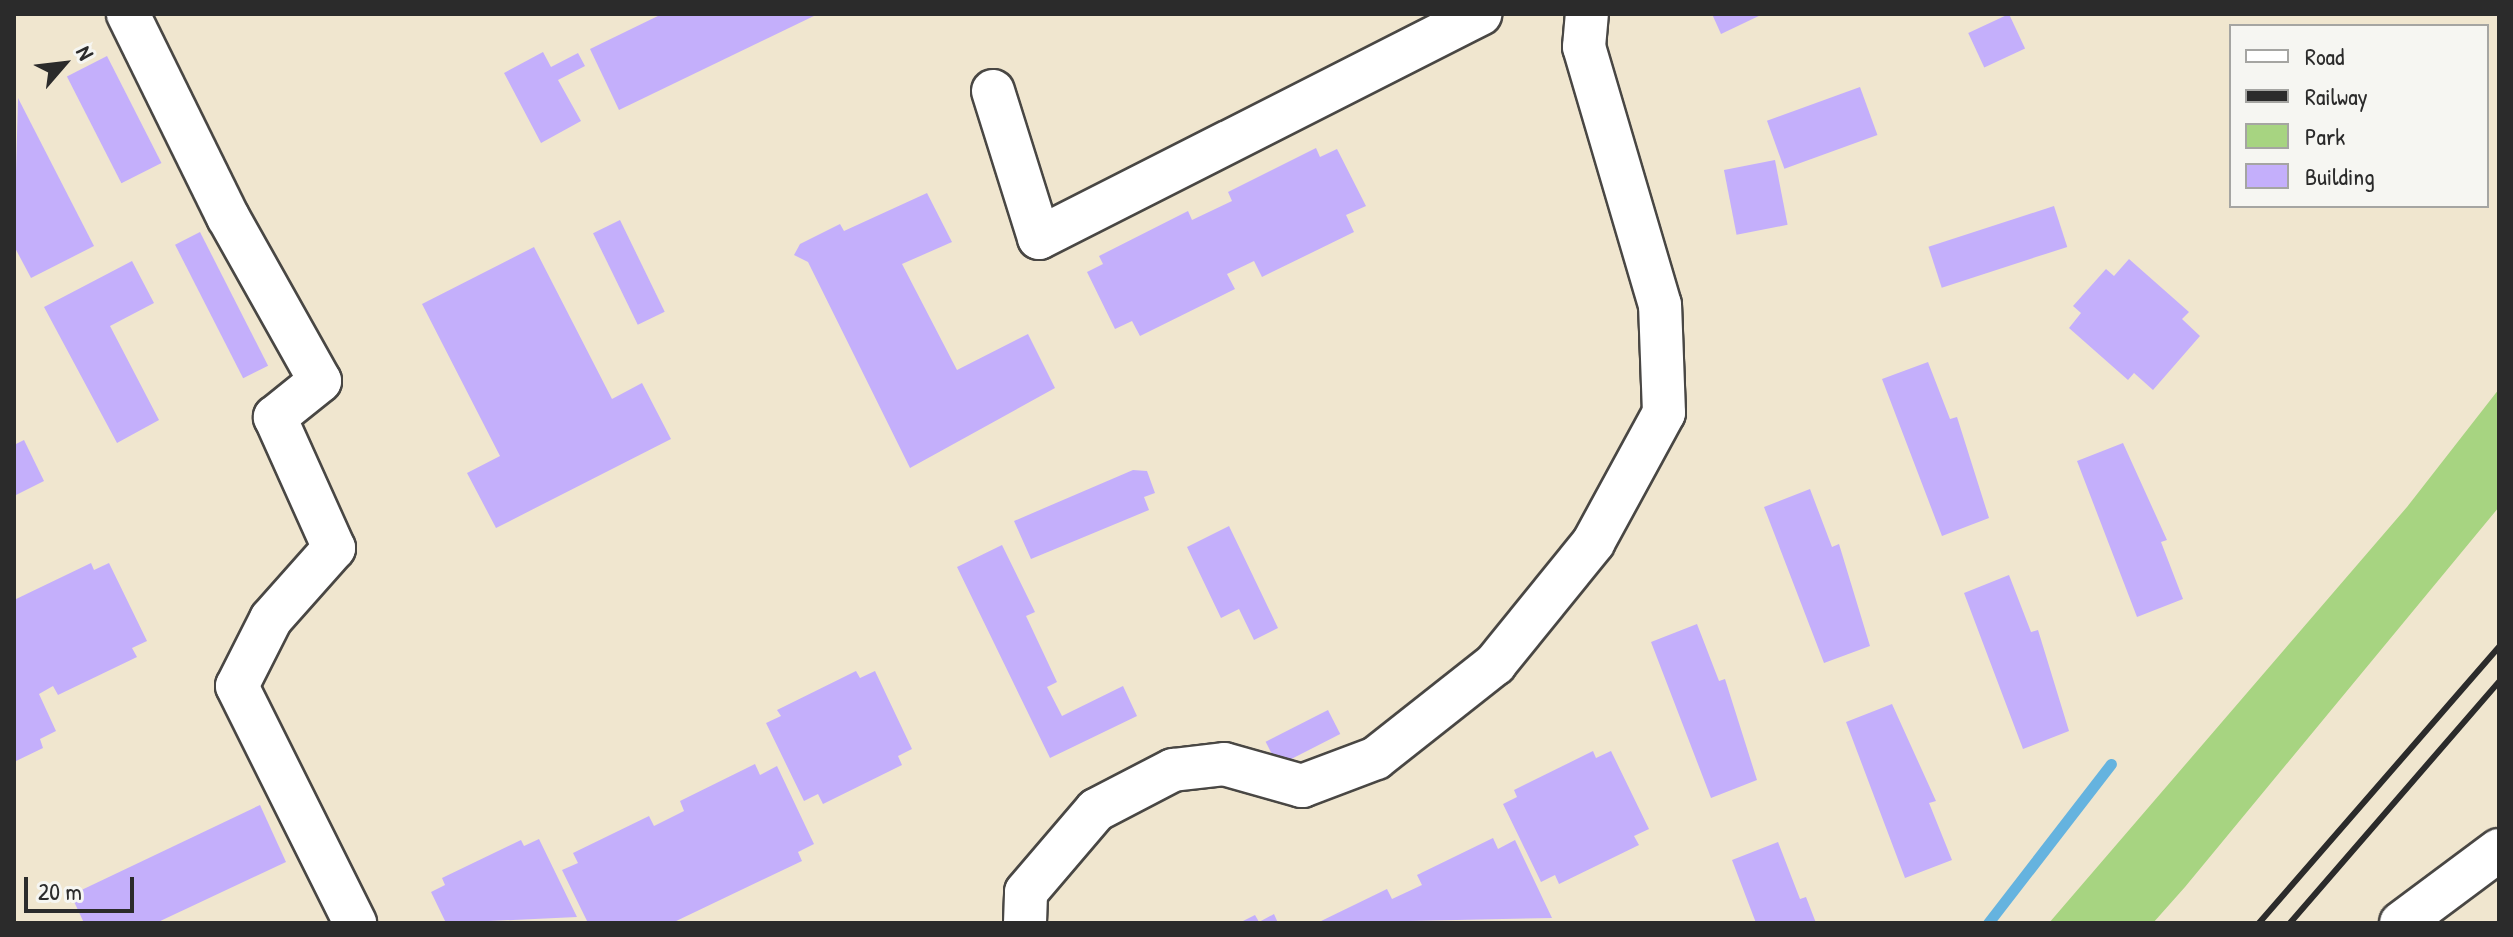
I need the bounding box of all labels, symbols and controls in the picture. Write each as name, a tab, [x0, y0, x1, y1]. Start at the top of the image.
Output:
north arrow	[24, 24, 104, 104]
legend	[2229, 24, 2489, 208]
text: Road	[2305, 40, 2344, 72]
text: N	[69, 41, 101, 65]
text: Railway	[2305, 80, 2368, 112]
text: Park	[2305, 120, 2345, 152]
text: Building	[2305, 160, 2375, 192]
scale bar	[28, 861, 138, 911]
text: 20 m	[38, 875, 82, 907]

